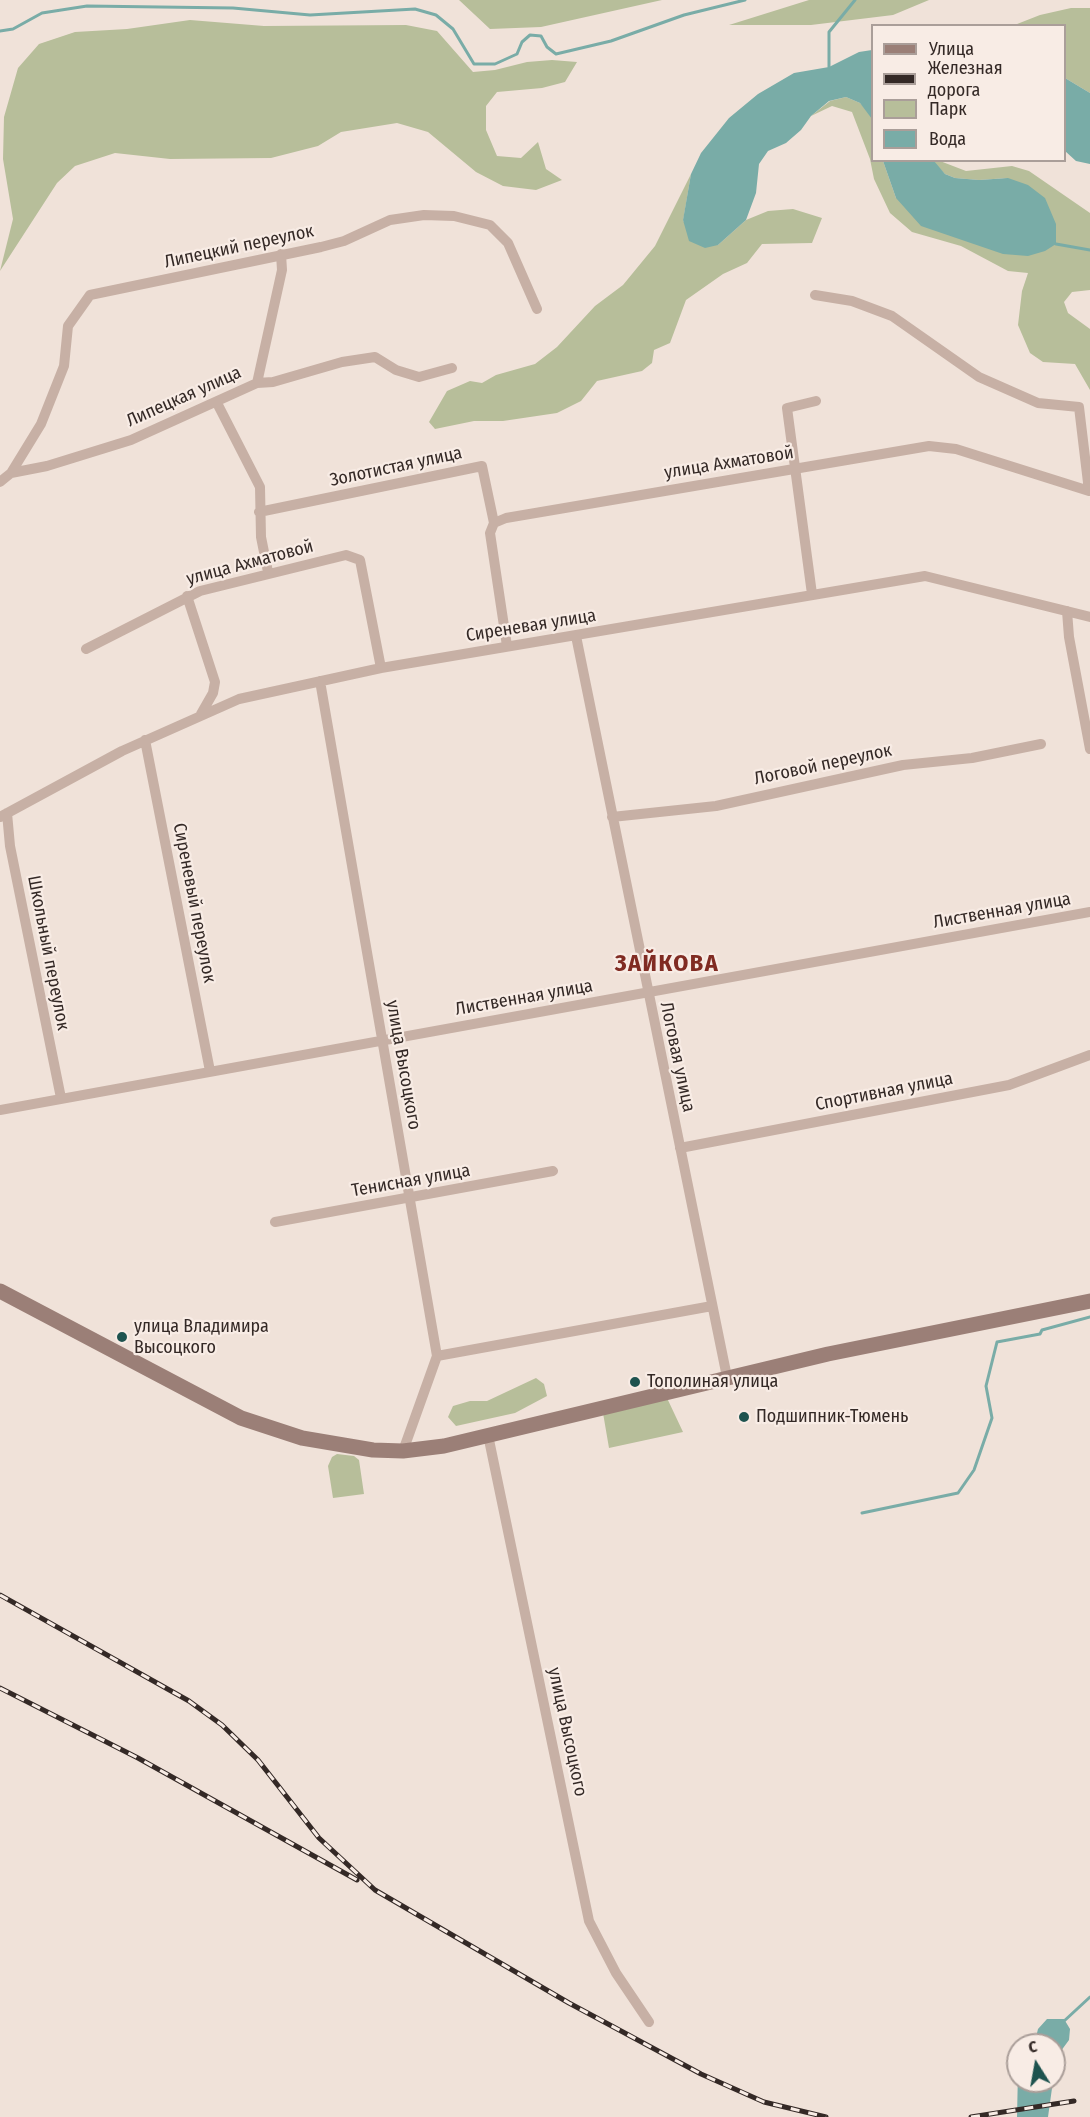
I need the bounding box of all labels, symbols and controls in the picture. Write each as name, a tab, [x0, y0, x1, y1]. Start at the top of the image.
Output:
legend	[871, 24, 1066, 162]
text: Улица	[929, 38, 974, 60]
text: Железная дорога	[928, 57, 1003, 101]
text: Парк	[929, 98, 967, 120]
text: Вода	[929, 128, 966, 150]
street label: Липецкий переулок	[162, 221, 316, 273]
street label: Липецкая улица	[123, 362, 245, 432]
street label: Золотистая улица	[328, 442, 464, 492]
street label: улица Ахматовой	[663, 442, 795, 484]
street label: улица Ахматовой	[184, 536, 316, 590]
street label: Сиреневая улица	[464, 605, 598, 647]
street label: Логовой переулок	[752, 740, 894, 790]
street label: Сиреневый переулок	[168, 821, 220, 985]
street label: Школьный переулок	[22, 874, 74, 1032]
street label: Лиственная улица	[931, 888, 1073, 934]
district label: ЗАЙКОВА	[615, 950, 719, 978]
street label: Лиственная улица	[453, 975, 595, 1021]
street label: улица Высоцкого	[381, 999, 425, 1131]
street label: Логовая улица	[655, 1000, 699, 1114]
street label: Спортивная улица	[813, 1068, 955, 1116]
street label: Тенисная улица	[350, 1160, 472, 1202]
place label: улица Владимира Высоцкого	[134, 1316, 269, 1358]
marker: улица Владимира Высоцкого	[115, 1330, 129, 1344]
place label: Тополиная улица	[647, 1371, 778, 1393]
marker: Тополиная улица	[628, 1375, 642, 1389]
place label: Подшипник-Тюмень	[756, 1406, 908, 1428]
marker: Подшипник-Тюмень	[737, 1410, 751, 1424]
street label: улица Высоцкого	[543, 1666, 591, 1798]
north arrow	[1006, 2033, 1066, 2093]
text: С	[1027, 2037, 1039, 2057]

